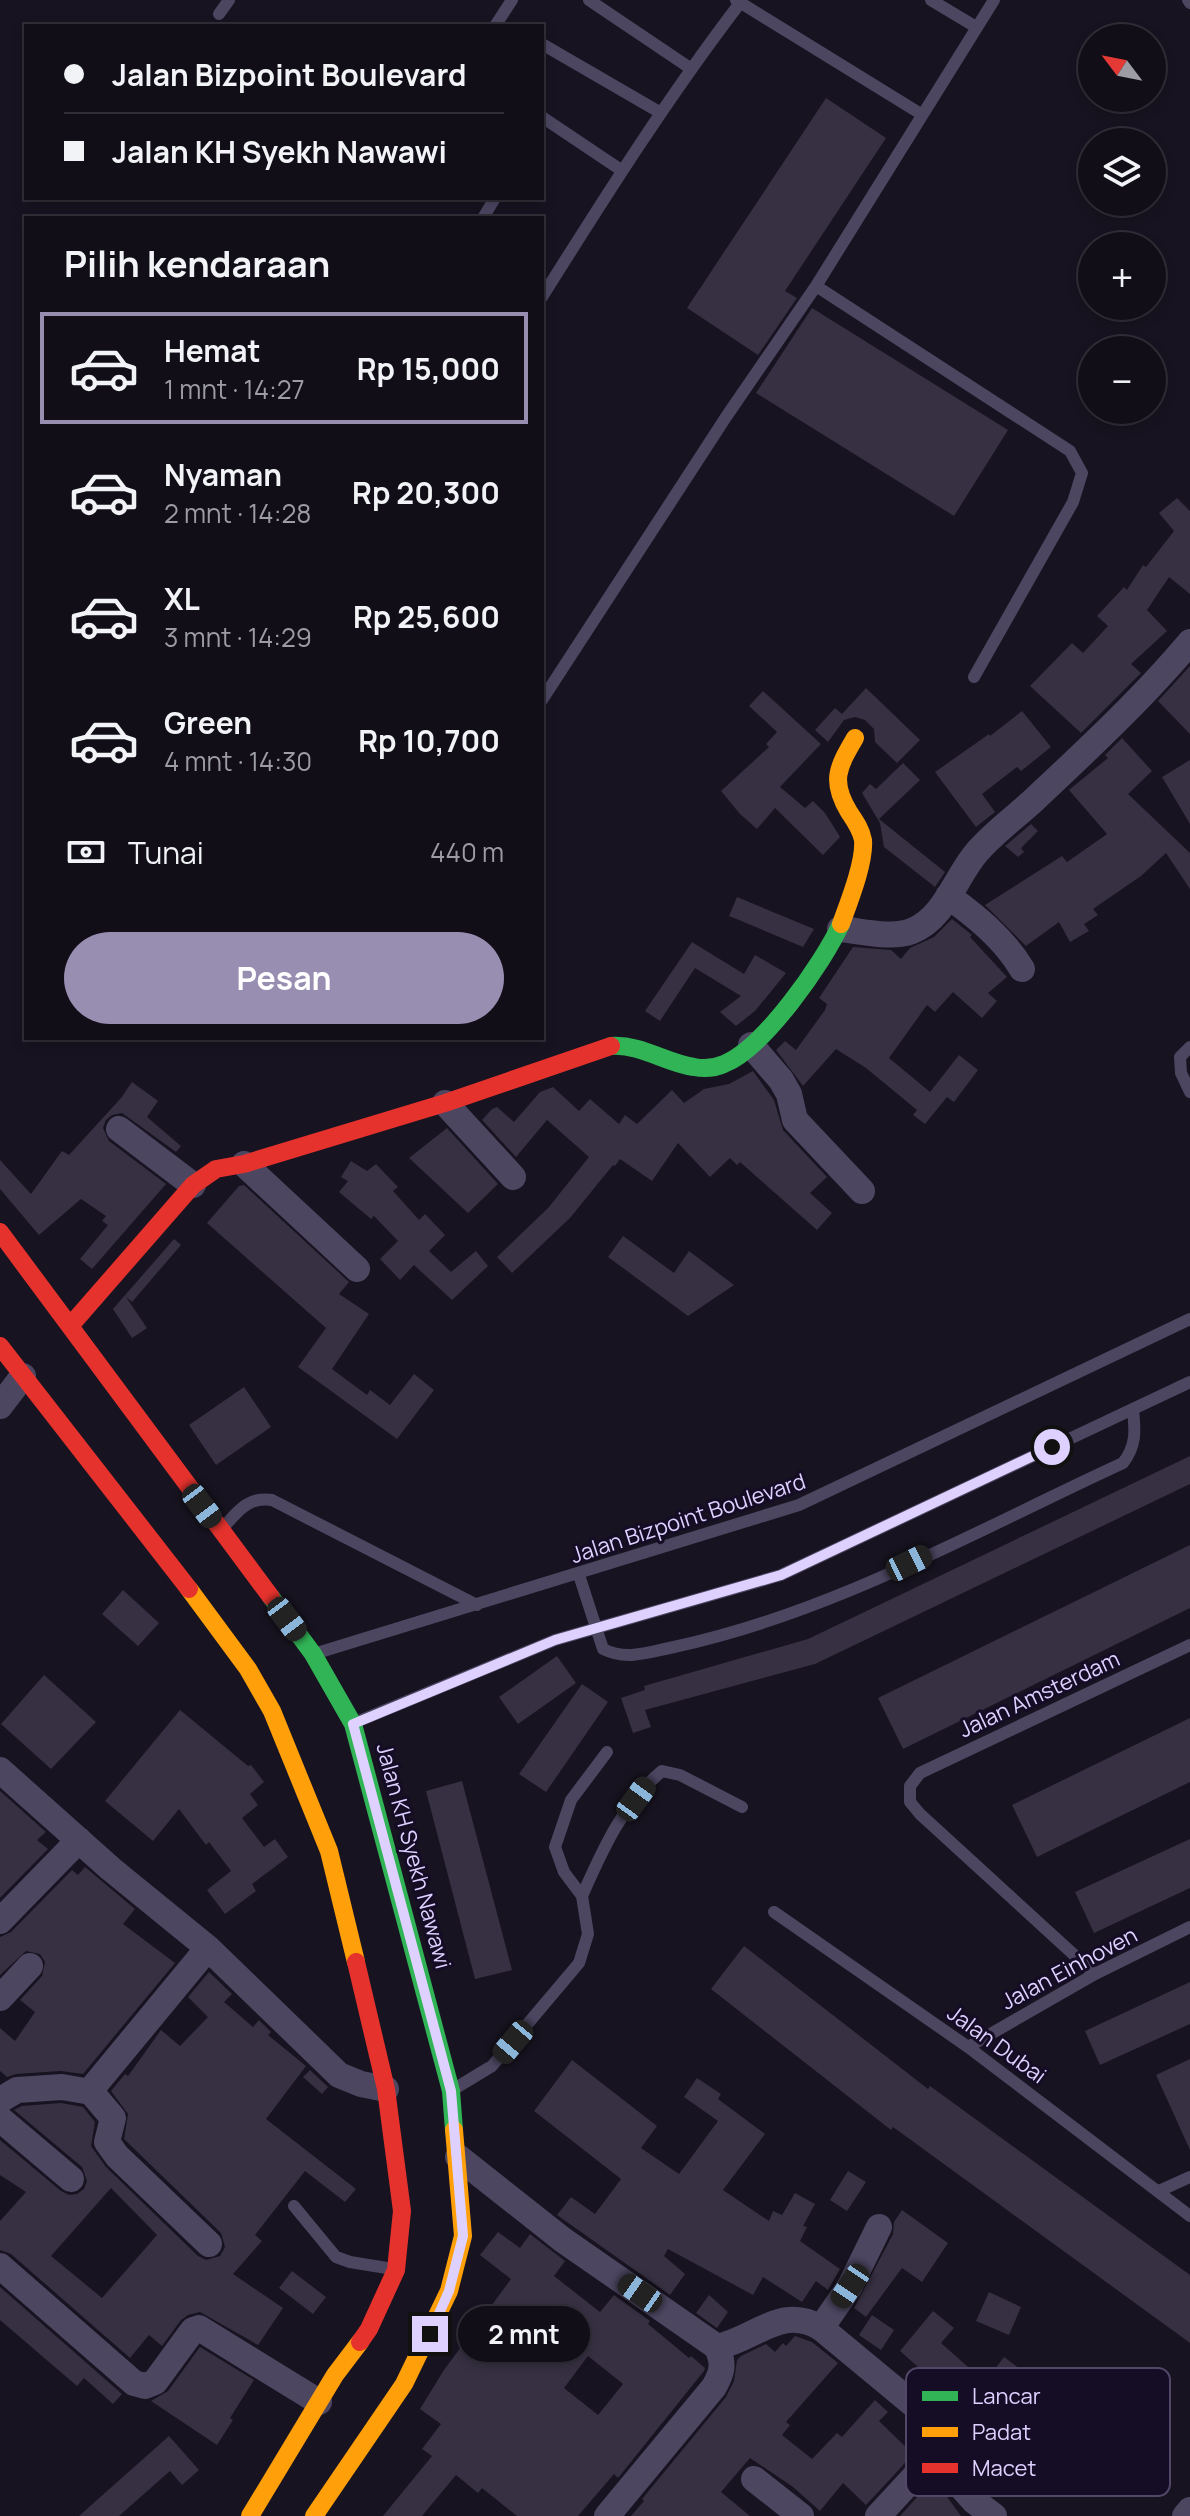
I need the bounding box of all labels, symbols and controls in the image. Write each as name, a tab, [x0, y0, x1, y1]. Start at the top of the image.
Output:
north arrow	[1078, 24, 1166, 112]
map controls	[1078, 24, 1166, 424]
text: Jalan Bizpoint Boulevard	[112, 54, 467, 95]
button: layers	[1078, 128, 1166, 216]
text: Jalan KH Syekh Nawawi	[112, 131, 447, 172]
button: +	[1078, 232, 1166, 320]
text: Pilih kendaraan	[64, 239, 330, 288]
text: Hemat	[164, 330, 261, 371]
icon: car	[68, 332, 140, 404]
button: −	[1078, 336, 1166, 424]
text: Rp 15,000	[357, 348, 500, 389]
text: 1 mnt · 14:27	[164, 371, 305, 407]
text: Nyaman	[164, 454, 282, 495]
icon: car	[68, 456, 140, 528]
text: Rp 20,300	[352, 472, 500, 513]
text: 2 mnt · 14:28	[164, 495, 311, 531]
text: XL	[164, 578, 200, 619]
icon: car	[68, 580, 140, 652]
text: Rp 25,600	[353, 596, 500, 637]
text: 3 mnt · 14:29	[164, 619, 312, 655]
text: Green	[164, 702, 252, 743]
icon: car	[68, 704, 140, 776]
text: Rp 10,700	[358, 720, 500, 761]
text: 4 mnt · 14:30	[164, 743, 312, 779]
icon: cash	[64, 830, 108, 874]
text: Tunai	[128, 832, 204, 873]
text: 440 m	[430, 834, 504, 870]
button: Pesan	[64, 932, 504, 1024]
route start	[1034, 1429, 1070, 1465]
street label: Jalan Bizpoint Boulevard	[567, 1466, 809, 1570]
car	[178, 1480, 226, 1532]
car	[882, 1542, 936, 1584]
car	[263, 1593, 311, 1645]
street label: Jalan Amsterdam	[954, 1644, 1124, 1744]
street label: Jalan KH Syekh Nawawi	[369, 1740, 459, 1972]
car	[612, 1773, 660, 1825]
street label: Jalan Einhoven	[996, 1920, 1142, 2016]
street label: Jalan Dubai	[941, 1998, 1053, 2090]
car	[488, 2016, 538, 2068]
car	[827, 2259, 873, 2313]
car	[613, 2269, 667, 2317]
callout: 2 mnt	[458, 2306, 590, 2362]
route end	[412, 2316, 448, 2352]
text: 2 mnt	[488, 2316, 560, 2352]
legend	[906, 2368, 1170, 2496]
text: Lancar	[972, 2381, 1041, 2411]
text: Padat	[972, 2417, 1031, 2447]
text: Macet	[972, 2453, 1036, 2483]

